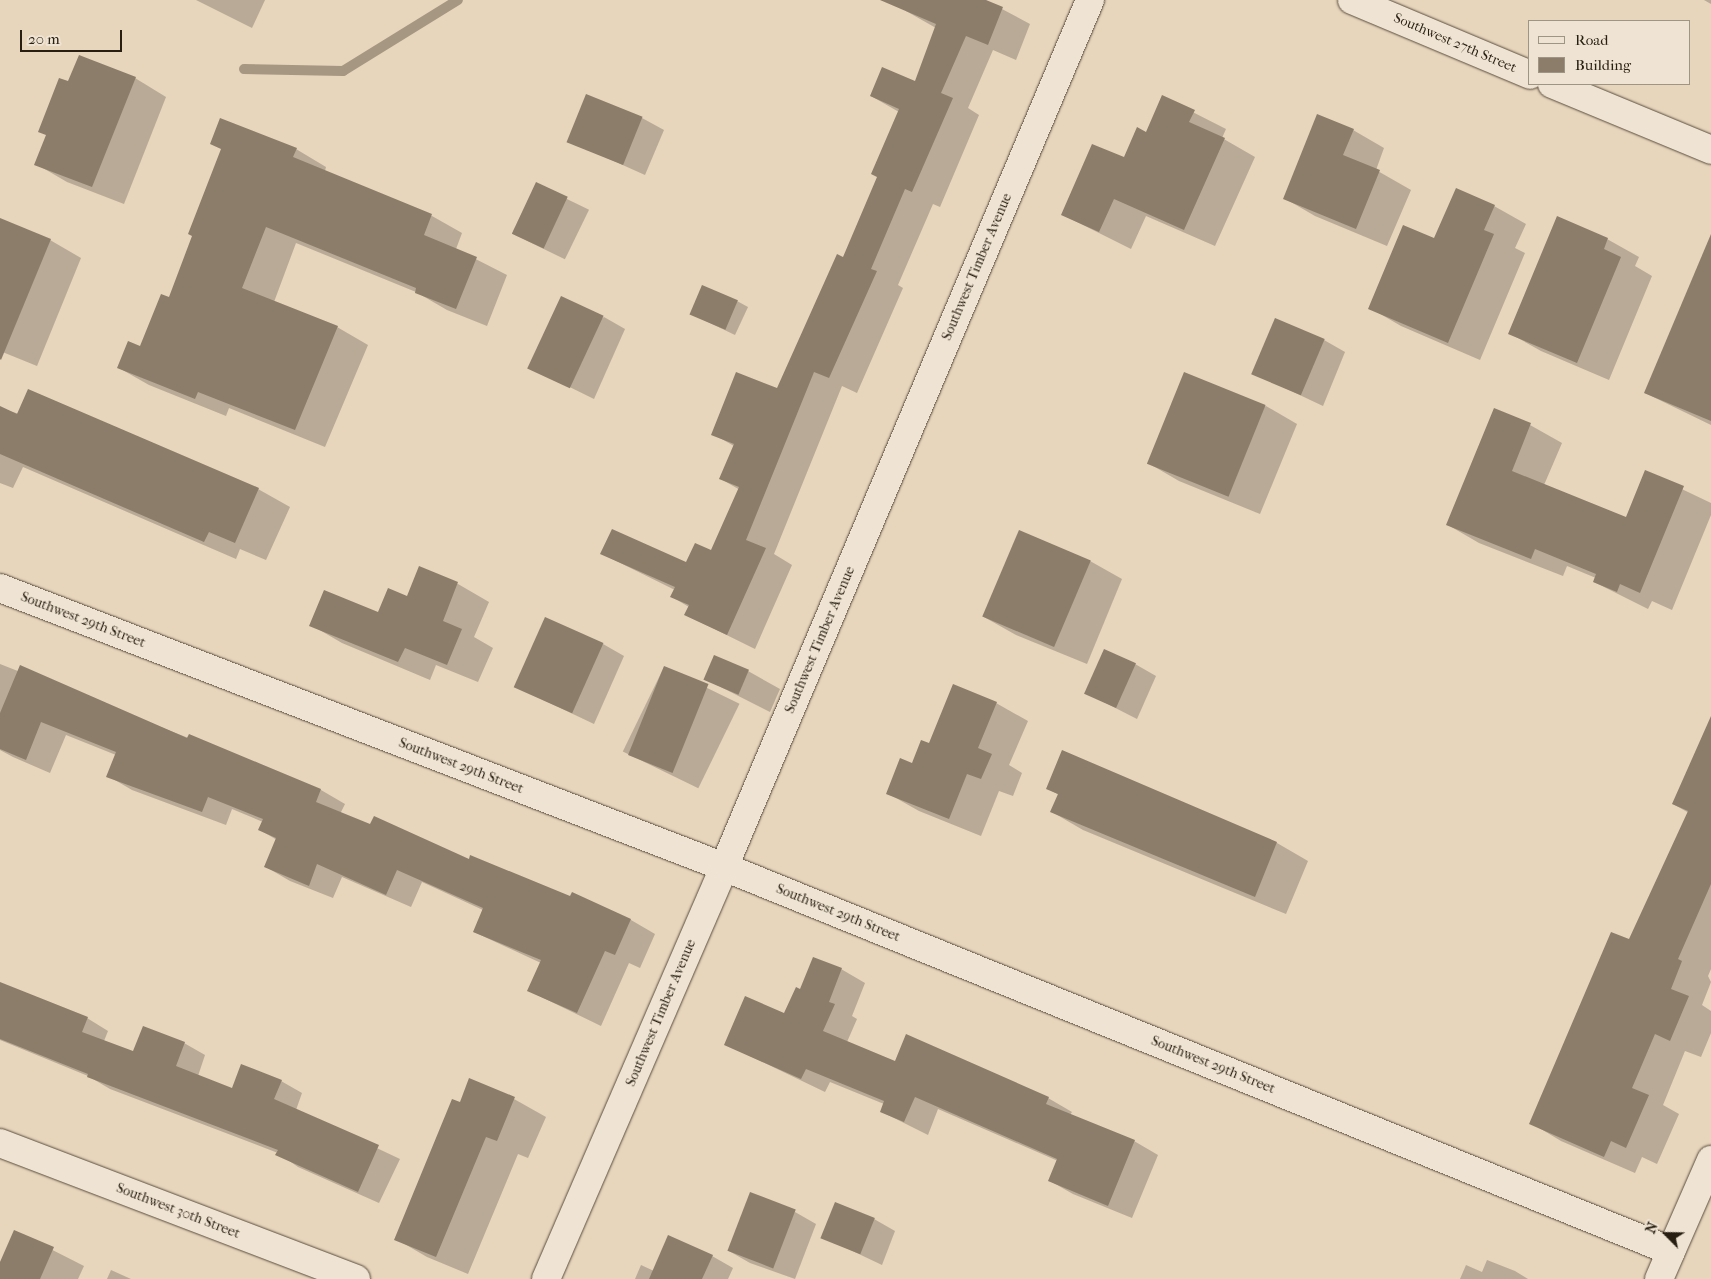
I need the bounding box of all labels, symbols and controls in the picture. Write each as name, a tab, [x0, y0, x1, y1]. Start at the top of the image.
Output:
street label: Southwest 27th Street	[1391, 10, 1519, 76]
scale bar	[22, 20, 125, 52]
legend	[1528, 20, 1691, 85]
text: 20 m	[28, 30, 60, 48]
text: Road	[1575, 31, 1608, 49]
text: Building	[1575, 56, 1631, 74]
street label: Southwest Timber Avenue	[938, 191, 1016, 343]
street label: Southwest Timber Avenue	[781, 564, 859, 716]
street label: Southwest 29th Street	[18, 588, 148, 652]
street label: Southwest 29th Street	[396, 734, 526, 798]
street label: Southwest 29th Street	[774, 880, 902, 946]
street label: Southwest Timber Avenue	[622, 937, 700, 1089]
street label: Southwest 29th Street	[1149, 1032, 1277, 1098]
street label: Southwest 30th Street	[114, 1180, 242, 1242]
north arrow	[1641, 1209, 1691, 1259]
text: N	[1642, 1220, 1662, 1236]

